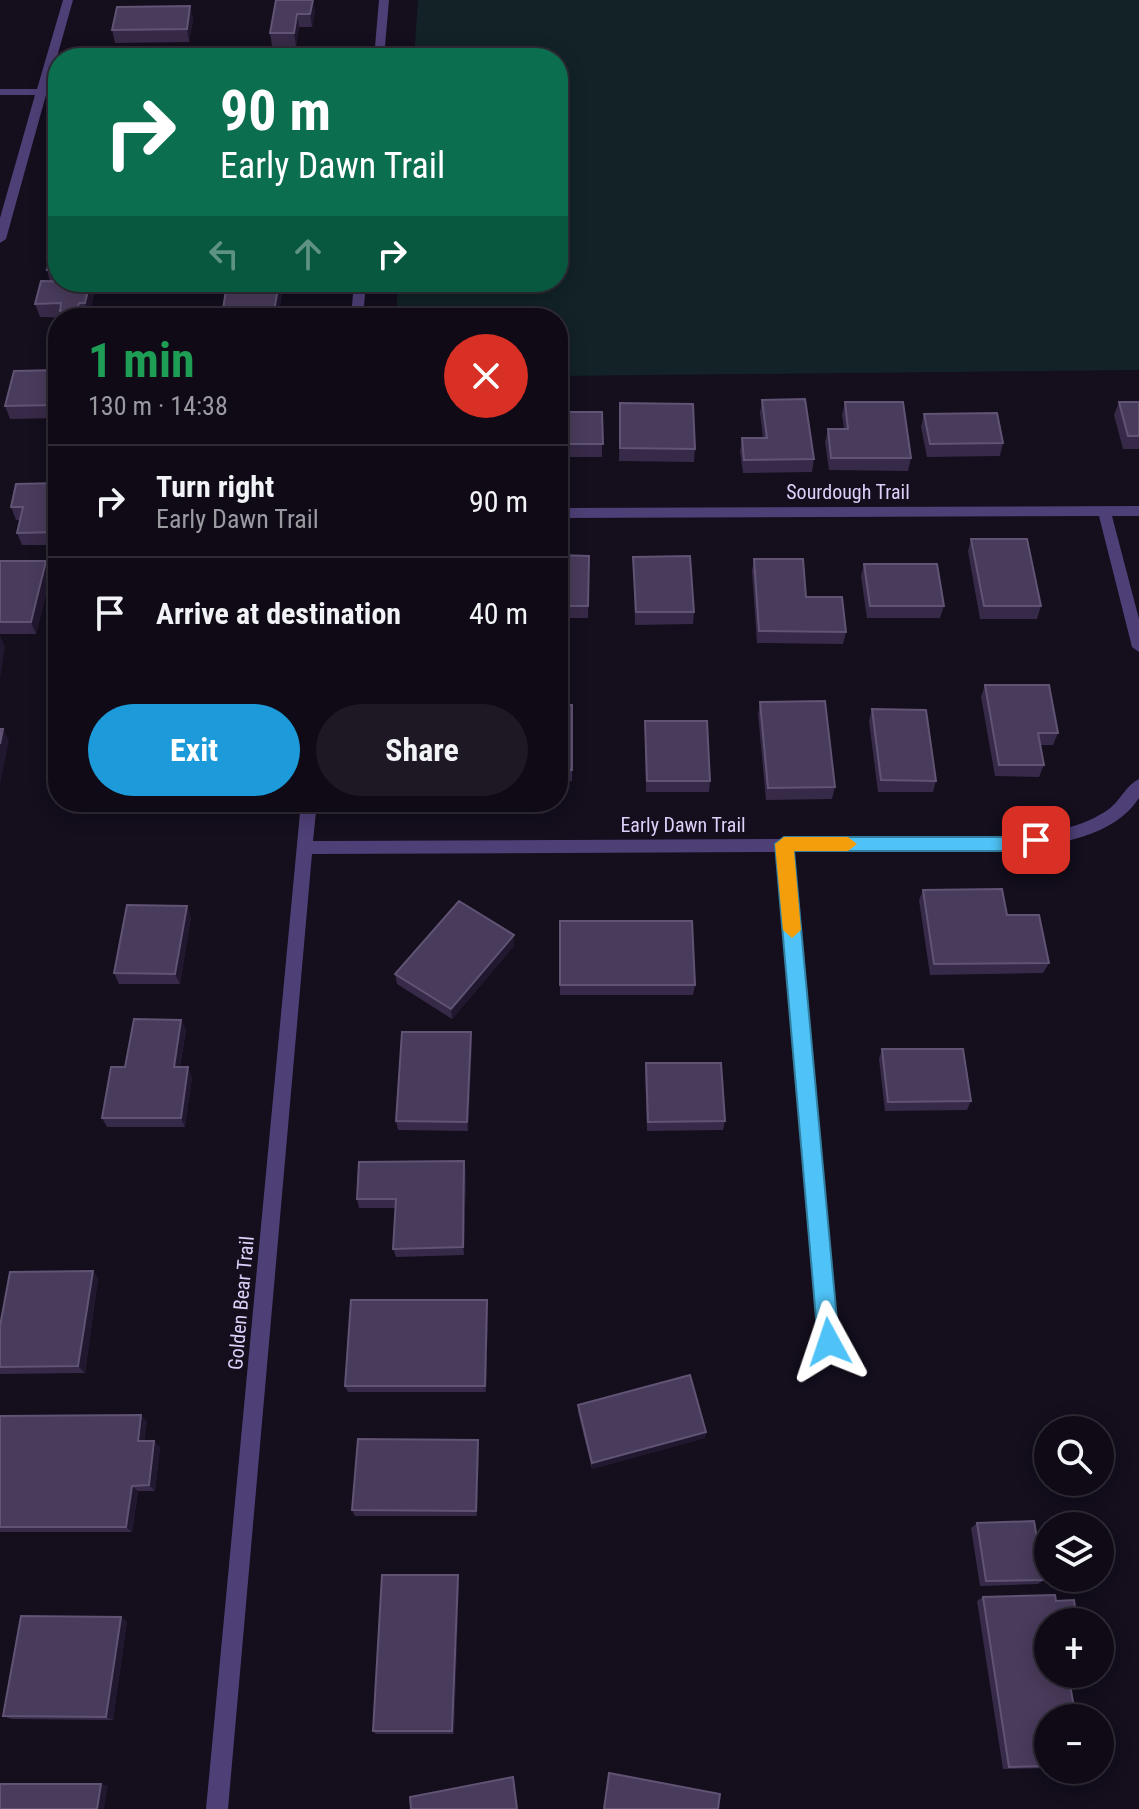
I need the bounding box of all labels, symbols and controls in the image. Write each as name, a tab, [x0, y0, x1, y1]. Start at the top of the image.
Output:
text: 90 m	[220, 78, 331, 144]
icon: right	[88, 80, 192, 184]
text: Early Dawn Trail	[220, 145, 445, 187]
icon: left	[202, 232, 246, 276]
icon: ahead	[286, 232, 330, 276]
icon: right	[370, 232, 414, 276]
text: 1 min	[88, 332, 195, 389]
button: close	[444, 334, 528, 418]
text: 130 m · 14:38	[88, 391, 228, 421]
text: Turn right	[156, 469, 274, 504]
icon: right	[88, 479, 132, 523]
street label: Sourdough Trail	[786, 480, 910, 504]
text: 90 m	[469, 484, 528, 519]
text: Early Dawn Trail	[156, 504, 319, 534]
icon: arrive	[88, 591, 132, 635]
text: Arrive at destination	[156, 596, 401, 631]
text: 40 m	[469, 596, 528, 631]
button: Exit	[88, 704, 300, 796]
button: Share	[316, 704, 528, 796]
pin	[1002, 806, 1070, 874]
street label: Early Dawn Trail	[620, 813, 746, 837]
icon: arrive	[1014, 818, 1058, 862]
street label: Golden Bear Trail	[223, 1235, 259, 1371]
position arrow	[787, 1300, 871, 1384]
map controls	[1034, 1416, 1114, 1784]
button: search	[1034, 1416, 1114, 1496]
button: layers	[1034, 1512, 1114, 1592]
button: +	[1034, 1608, 1114, 1688]
button: −	[1034, 1704, 1114, 1784]

